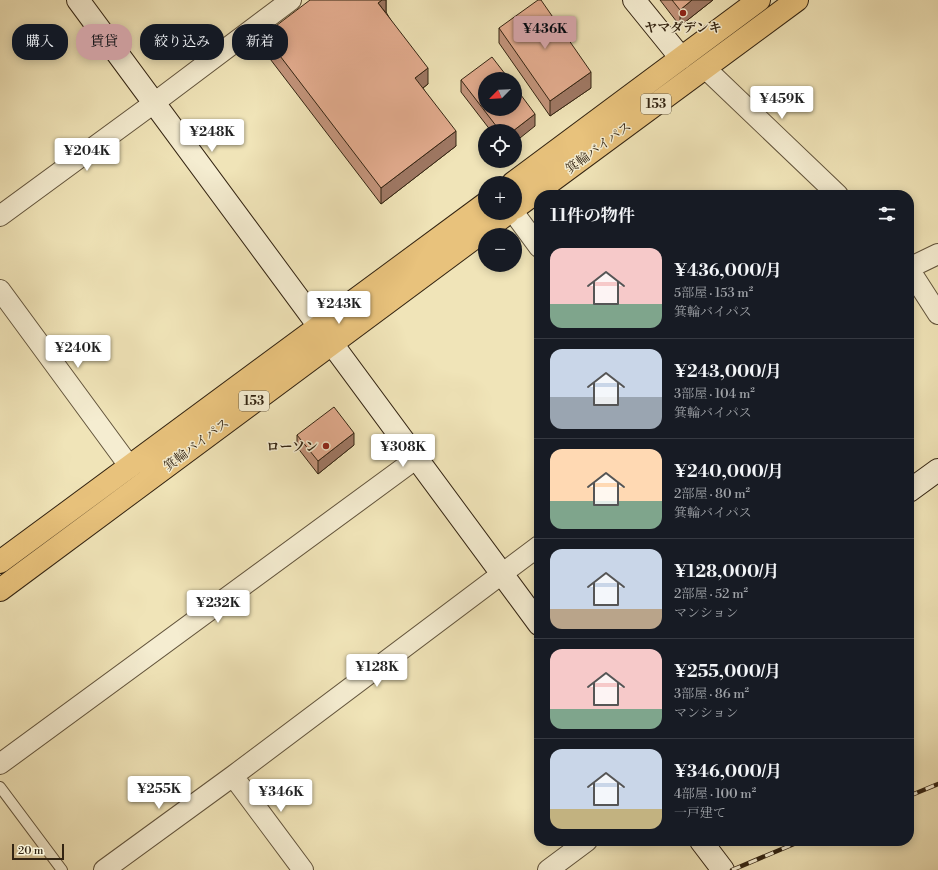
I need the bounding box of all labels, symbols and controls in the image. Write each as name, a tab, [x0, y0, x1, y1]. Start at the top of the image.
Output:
marker: ヤマダデンキ	[678, 8, 688, 18]
pin: ¥436K	[517, 16, 573, 50]
place label: ヤマダデンキ	[644, 20, 722, 36]
text: ¥436K	[522, 21, 568, 37]
chip: 購入	[12, 24, 68, 60]
chip: 賃貸	[76, 24, 132, 60]
chip: 絞り込み	[140, 24, 224, 60]
chip: 新着	[232, 24, 288, 60]
north arrow	[478, 72, 522, 116]
map controls	[478, 72, 522, 272]
pin: ¥459K	[754, 86, 810, 120]
text: ¥459K	[759, 91, 805, 107]
road number: 153	[641, 94, 671, 114]
street label: 箕輪バイパス	[562, 118, 635, 177]
pin: ¥248K	[184, 119, 240, 153]
text: ¥248K	[189, 124, 235, 140]
button: locate	[478, 124, 522, 168]
pin: ¥204K	[59, 138, 115, 172]
text: ¥204K	[64, 143, 110, 159]
button: +	[478, 176, 522, 220]
icon: filters	[876, 203, 898, 225]
text: 11件の物件	[550, 205, 635, 227]
button: −	[478, 228, 522, 272]
text: ¥436,000/月	[674, 260, 782, 282]
icon: home	[582, 264, 630, 312]
text: 5部屋 · 153 m²	[674, 285, 753, 301]
pin: ¥243K	[311, 291, 367, 325]
text: ¥243K	[316, 296, 362, 312]
text: 箕輪バイパス	[674, 304, 752, 320]
pin: ¥240K	[50, 335, 106, 369]
text: ¥240K	[55, 340, 101, 356]
text: ¥243,000/月	[674, 361, 782, 383]
icon: home	[582, 365, 630, 413]
text: 3部屋 · 104 m²	[674, 386, 755, 402]
road number: 153	[239, 391, 269, 411]
text: 箕輪バイパス	[674, 405, 752, 421]
street label: 箕輪バイパス	[161, 415, 232, 475]
pin: ¥308K	[375, 434, 431, 468]
place label: ローソン	[267, 439, 318, 455]
text: ¥308K	[380, 439, 426, 455]
marker: ローソン	[321, 441, 331, 451]
text: ¥240,000/月	[674, 461, 784, 483]
icon: home	[582, 465, 630, 513]
text: 2部屋 · 80 m²	[674, 486, 750, 502]
text: 箕輪バイパス	[674, 505, 752, 521]
text: ¥128,000/月	[674, 561, 780, 583]
icon: home	[582, 565, 630, 613]
text: 2部屋 · 52 m²	[674, 586, 748, 602]
pin: ¥232K	[190, 590, 246, 624]
text: ¥232K	[196, 595, 240, 611]
text: マンション	[674, 605, 738, 621]
pin: ¥128K	[349, 654, 405, 688]
text: ¥128K	[355, 659, 399, 675]
text: ¥255,000/月	[674, 661, 781, 683]
icon: home	[582, 665, 630, 713]
text: 3部屋 · 86 m²	[674, 686, 749, 702]
text: マンション	[674, 705, 738, 721]
text: ¥346,000/月	[674, 761, 782, 783]
icon: home	[582, 765, 630, 813]
pin: ¥255K	[131, 776, 187, 810]
pin: ¥346K	[253, 779, 309, 813]
text: ¥255K	[137, 781, 181, 797]
text: ¥346K	[258, 784, 304, 800]
text: 4部屋 · 100 m²	[674, 786, 756, 802]
text: 一戸建て	[674, 805, 726, 821]
scale bar	[12, 842, 64, 861]
text: 20 m	[18, 844, 43, 858]

